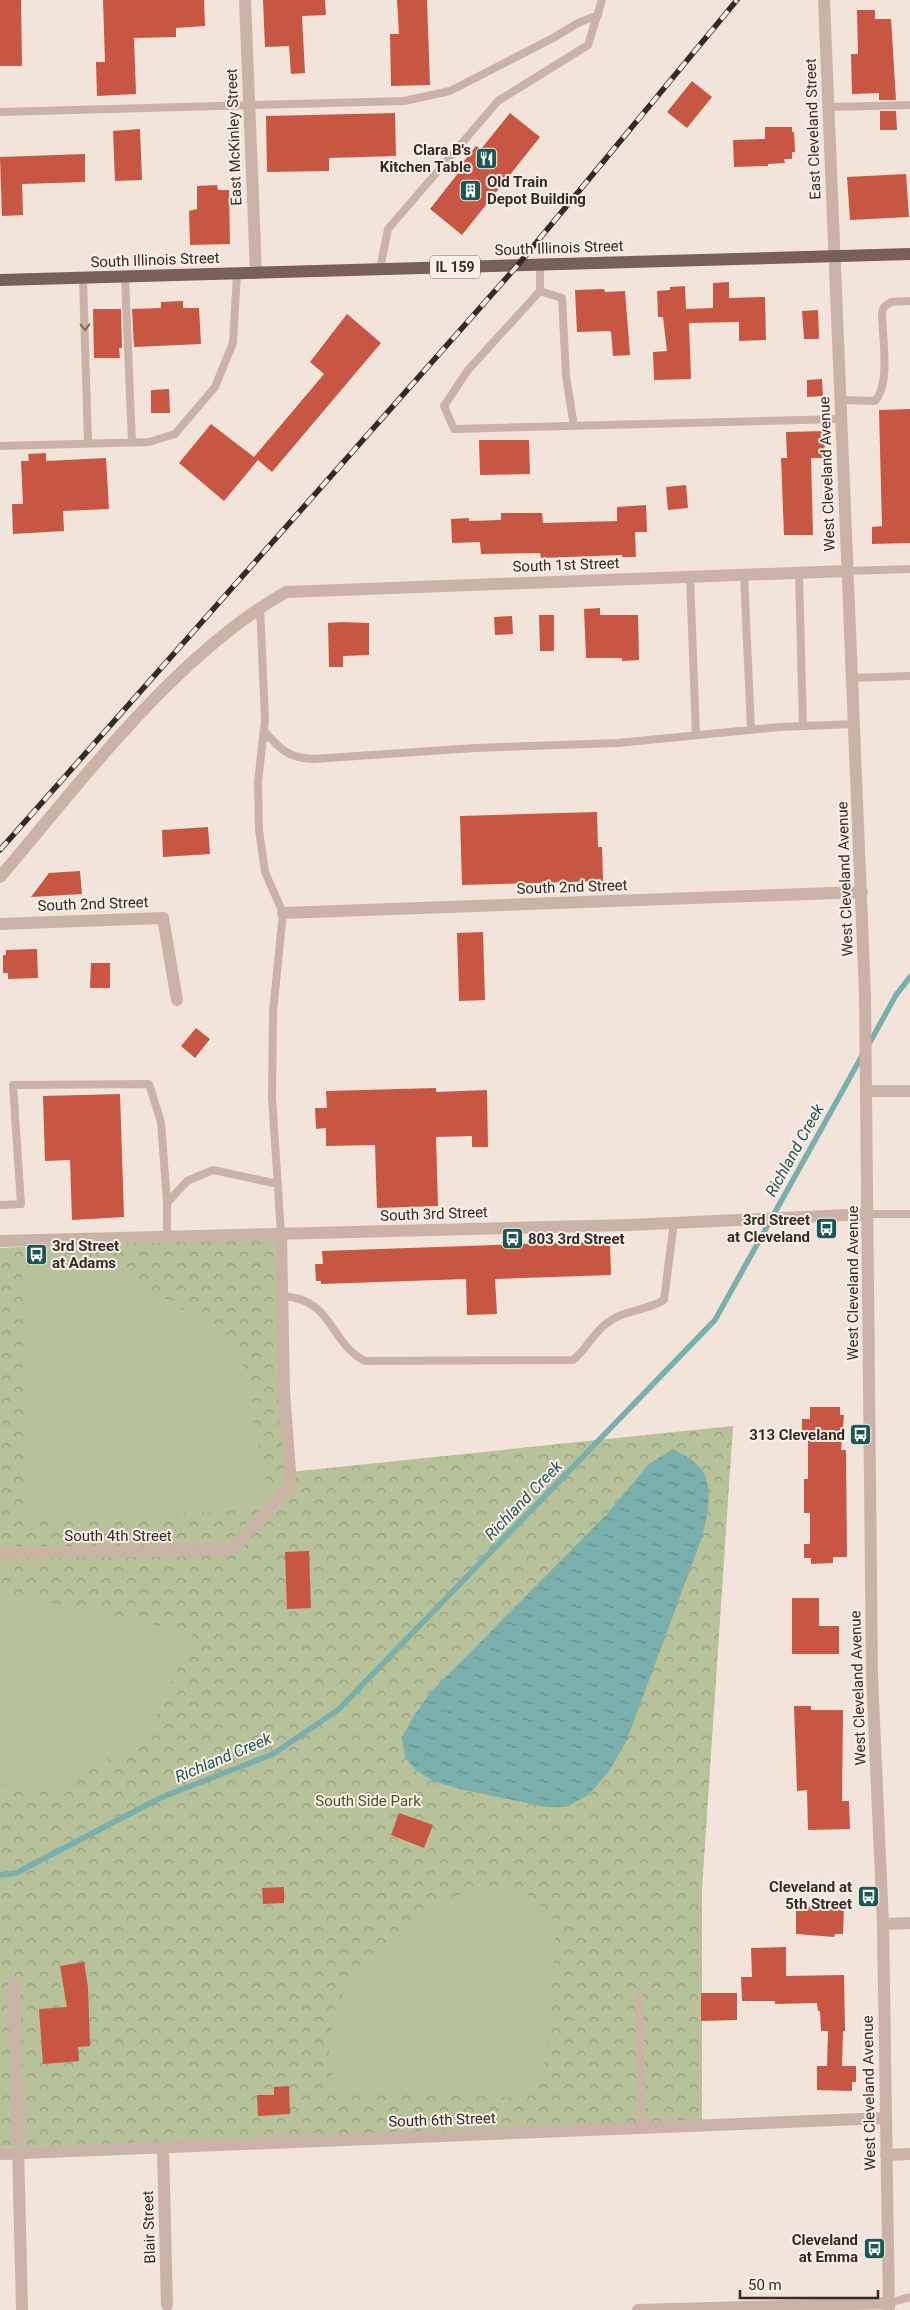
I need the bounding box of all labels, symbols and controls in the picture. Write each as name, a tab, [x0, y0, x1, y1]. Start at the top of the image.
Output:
street label: East Cleveland Street	[802, 58, 824, 200]
street label: East McKinley Street	[223, 68, 245, 206]
place label: Clara B's Kitchen Table	[380, 141, 471, 176]
restaurant icon: Clara B's Kitchen Table	[475, 147, 499, 171]
place label: Old Train Depot Building	[487, 173, 586, 208]
building icon: Old Train Depot Building	[459, 179, 483, 203]
street label: South Illinois Street	[494, 237, 624, 259]
street label: South Illinois Street	[90, 249, 220, 271]
road number: IL 159	[430, 256, 480, 278]
one-way arrow	[79, 323, 90, 331]
street label: West Cleveland Avenue	[815, 396, 839, 552]
street label: South 1st Street	[512, 554, 620, 576]
street label: West Cleveland Avenue	[833, 801, 857, 957]
street label: South 2nd Street	[516, 876, 628, 898]
street label: South 2nd Street	[37, 893, 149, 915]
water label: Richland Creek	[761, 1100, 828, 1200]
street label: South 3rd Street	[380, 1203, 488, 1225]
street label: West Cleveland Avenue	[844, 1205, 862, 1361]
place label: 3rd Street at Cleveland	[727, 1211, 810, 1246]
bus stop icon: 3rd Street at Cleveland	[814, 1217, 838, 1241]
bus stop icon: 803 3rd Street	[500, 1227, 524, 1251]
place label: 803 3rd Street	[528, 1230, 625, 1248]
place label: 3rd Street at Adams	[52, 1237, 119, 1272]
bus stop icon: 3rd Street at Adams	[24, 1243, 48, 1267]
bus stop icon: 313 Cleveland	[849, 1423, 873, 1447]
place label: 313 Cleveland	[749, 1426, 845, 1444]
water label: Richland Creek	[481, 1456, 567, 1544]
street label: South 4th Street	[64, 1527, 172, 1545]
street label: West Cleveland Avenue	[846, 1610, 870, 1766]
water label: Richland Creek	[172, 1728, 275, 1786]
park label: South Side Park	[315, 1792, 421, 1810]
place label: Cleveland at 5th Street	[769, 1878, 852, 1913]
bus stop icon: Cleveland at 5th Street	[856, 1884, 880, 1908]
street label: West Cleveland Avenue	[859, 2015, 879, 2171]
street label: South 6th Street	[388, 2109, 496, 2131]
street label: Blair Street	[139, 2190, 159, 2264]
place label: Cleveland at Emma	[792, 2231, 858, 2266]
bus stop icon: Cleveland at Emma	[862, 2237, 886, 2261]
scale bar	[740, 2268, 878, 2300]
text: 50 m	[748, 2276, 782, 2294]

